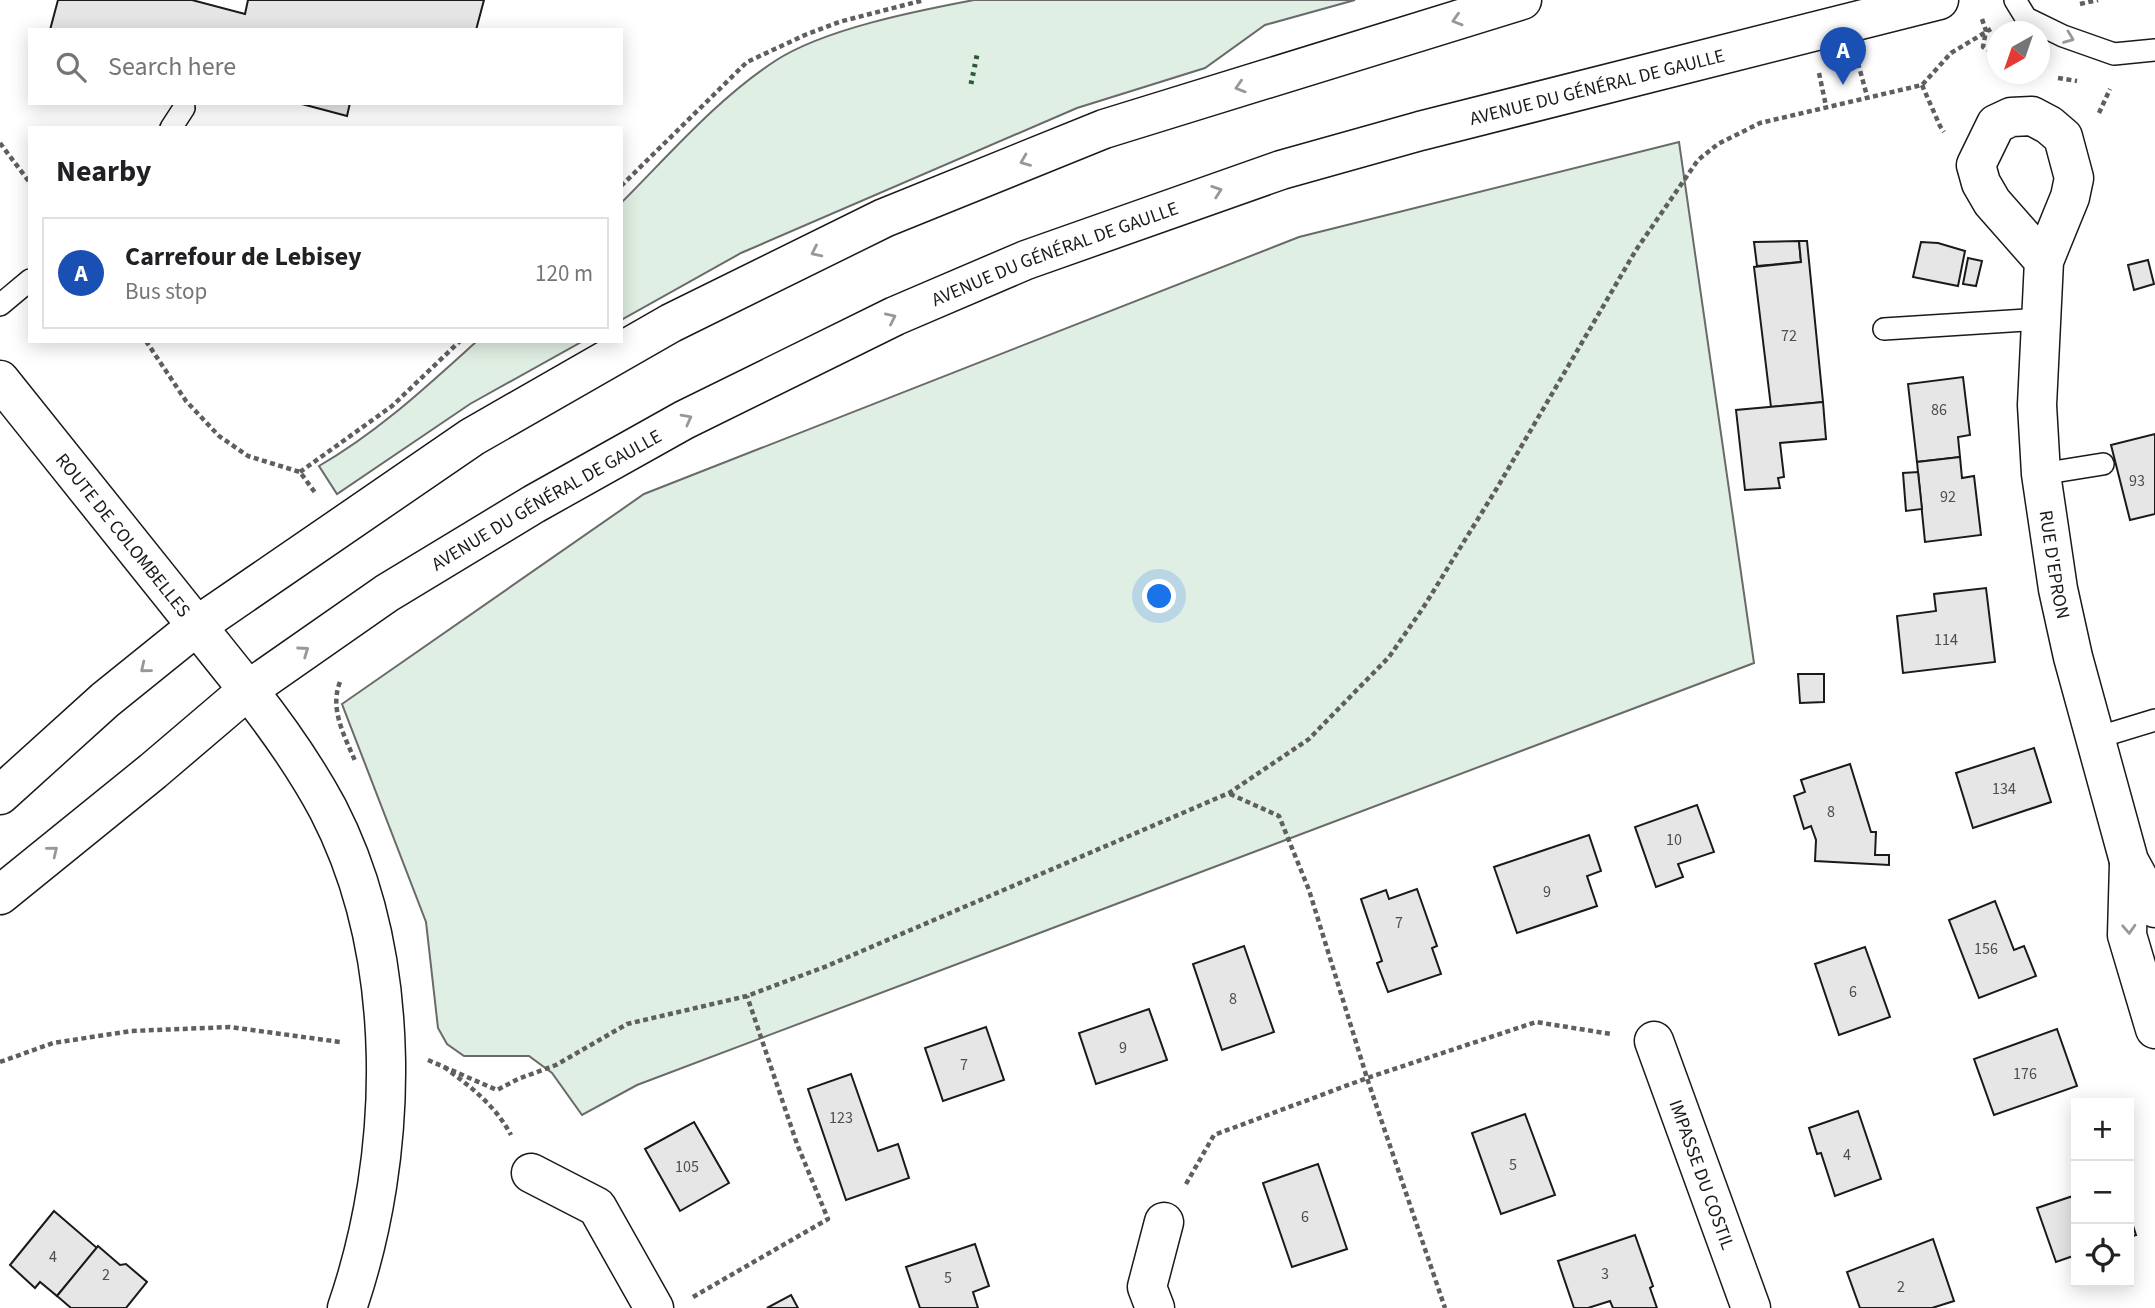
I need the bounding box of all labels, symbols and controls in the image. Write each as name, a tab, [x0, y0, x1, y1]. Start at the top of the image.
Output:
one-way arrow	[1451, 12, 1464, 26]
north arrow	[1987, 21, 2050, 84]
pin: A	[1820, 27, 1866, 85]
search box	[28, 28, 623, 105]
one-way arrow	[2062, 30, 2074, 44]
street label: AVENUE DU GÉNÉRAL DE GAULLE	[1467, 43, 1728, 133]
icon: search	[52, 48, 90, 86]
text: Search here	[108, 48, 236, 85]
one-way arrow	[1234, 79, 1246, 93]
text: Nearby	[56, 150, 151, 193]
one-way arrow	[1019, 153, 1031, 167]
one-way arrow	[1211, 185, 1223, 199]
street label: AVENUE DU GÉNÉRAL DE GAULLE	[928, 195, 1182, 314]
text: Carrefour de Lebisey	[125, 238, 362, 275]
one-way arrow	[811, 243, 823, 257]
text: A	[74, 257, 88, 290]
text: 120 m	[535, 257, 593, 290]
text: Bus stop	[125, 275, 207, 308]
one-way arrow	[884, 312, 896, 326]
house number: 72	[1781, 325, 1797, 347]
house number: 86	[1931, 399, 1947, 421]
one-way arrow	[680, 414, 692, 427]
street label: AVENUE DU GÉNÉRAL DE GAULLE	[427, 423, 667, 578]
street label: ROUTE DE COLOMBELLES	[49, 448, 197, 623]
house number: 93	[2129, 470, 2145, 492]
house number: 92	[1940, 486, 1956, 508]
street label: RUE D'EPRON	[2032, 509, 2076, 622]
your location	[1142, 579, 1176, 613]
house number: 114	[1934, 629, 1958, 651]
one-way arrow	[296, 647, 309, 659]
one-way arrow	[140, 660, 153, 672]
house number: 134	[1992, 778, 2016, 800]
house number: 8	[1827, 801, 1835, 823]
house number: 10	[1666, 829, 1682, 851]
one-way arrow	[45, 847, 58, 860]
house number: 9	[1543, 881, 1551, 903]
house number: 7	[1395, 912, 1403, 934]
one-way arrow	[2121, 924, 2136, 935]
house number: 156	[1974, 938, 1998, 960]
house number: 6	[1849, 981, 1857, 1003]
house number: 8	[1229, 988, 1237, 1010]
house number: 9	[1119, 1037, 1127, 1059]
house number: 7	[960, 1054, 968, 1076]
house number: 176	[2013, 1063, 2037, 1085]
street label: IMPASSE DU COSTIL	[1661, 1096, 1741, 1254]
map controls	[2071, 1098, 2134, 1287]
button: +	[2071, 1098, 2134, 1161]
house number: 123	[829, 1107, 853, 1129]
house number: 4	[1843, 1144, 1851, 1166]
house number: 5	[1509, 1154, 1517, 1176]
house number: 105	[675, 1156, 699, 1178]
button: −	[2071, 1161, 2134, 1224]
house number: 6	[1301, 1206, 1309, 1228]
button: locate	[2071, 1224, 2134, 1287]
house number: 4	[49, 1246, 57, 1268]
house number: 3	[1601, 1263, 1609, 1285]
house number: 2	[102, 1264, 110, 1286]
house number: 5	[944, 1267, 952, 1289]
house number: 2	[1897, 1276, 1905, 1298]

